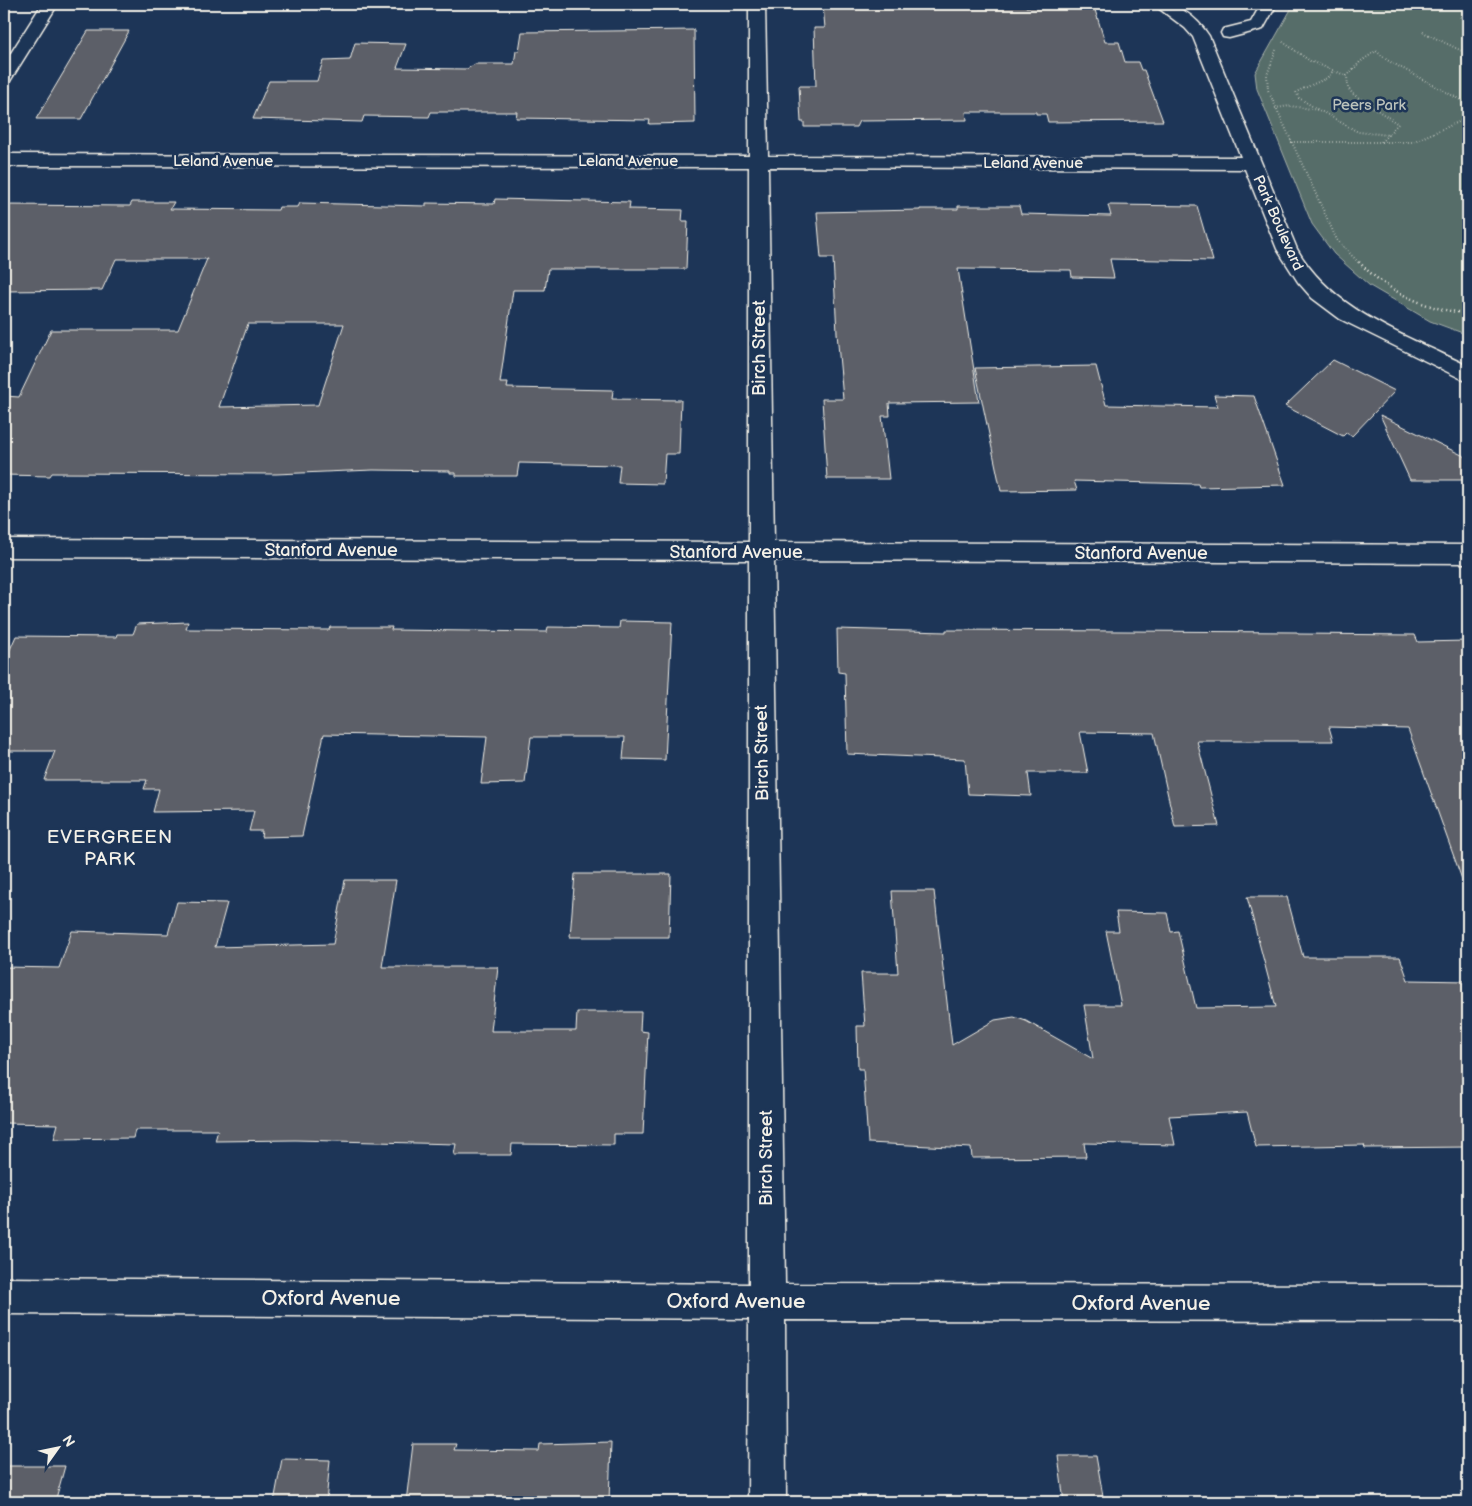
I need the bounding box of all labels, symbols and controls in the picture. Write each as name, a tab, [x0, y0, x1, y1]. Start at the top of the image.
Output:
park label: Peers Park	[1332, 96, 1406, 115]
street label: Leland Avenue	[173, 152, 273, 171]
street label: Leland Avenue	[578, 152, 678, 171]
street label: Leland Avenue	[983, 154, 1083, 173]
street label: Park Boulevard	[1248, 172, 1308, 274]
street label: Birch Street	[749, 299, 770, 396]
street label: Stanford Avenue	[264, 540, 398, 561]
street label: Stanford Avenue	[669, 542, 803, 563]
street label: Stanford Avenue	[1074, 543, 1208, 564]
street label: Birch Street	[751, 704, 773, 801]
district label: EVERGREEN PARK	[47, 826, 173, 871]
street label: Birch Street	[756, 1109, 777, 1206]
street label: Oxford Avenue	[262, 1286, 400, 1311]
street label: Oxford Avenue	[667, 1289, 805, 1314]
street label: Oxford Avenue	[1072, 1291, 1210, 1316]
north arrow	[32, 1424, 82, 1474]
text: N	[58, 1432, 78, 1450]

